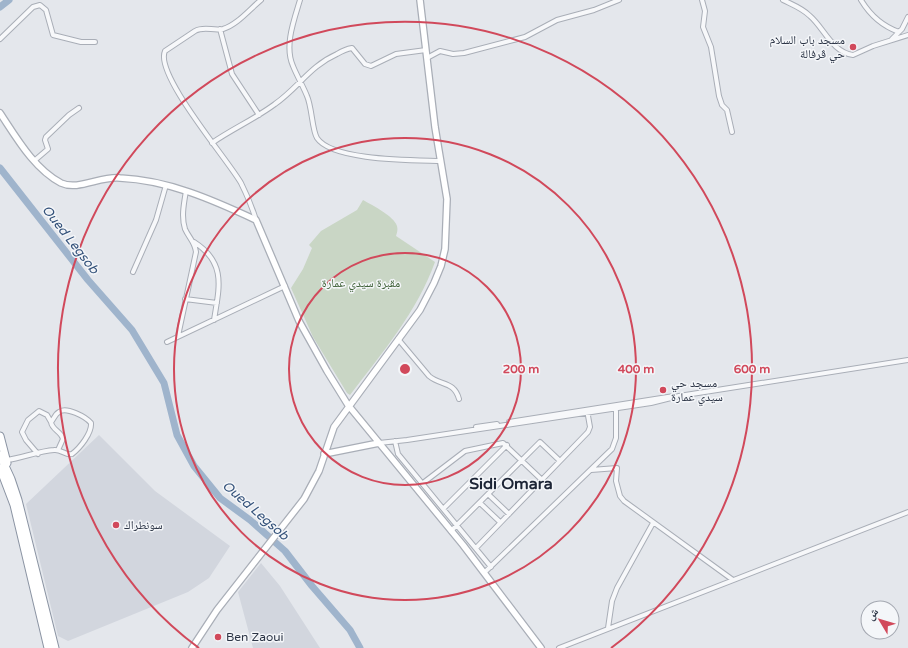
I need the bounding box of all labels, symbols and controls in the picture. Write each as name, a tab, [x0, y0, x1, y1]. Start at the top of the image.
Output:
place label: مسجد باب السلام حي ڨرفالة	[770, 33, 845, 64]
marker: مسجد باب السلام حي ڨرفالة	[848, 42, 858, 52]
water label: Oued Legsob	[38, 202, 102, 278]
park label: مقبرة سيدي عمارة	[322, 276, 400, 293]
centre of rings	[398, 362, 412, 376]
text: 200 m	[503, 362, 539, 376]
text: 400 m	[618, 362, 654, 376]
text: 600 m	[734, 362, 770, 376]
place label: مسجد حي سيدي عمارة	[671, 376, 723, 407]
marker: مسجد حي سيدي عمارة	[658, 385, 668, 395]
district label: Sidi Omara	[469, 474, 553, 494]
water label: Oued Legsob	[219, 478, 292, 544]
place label: سونطراك	[124, 518, 163, 532]
marker: سونطراك	[111, 520, 121, 530]
north arrow	[860, 600, 900, 640]
text: ش	[864, 605, 882, 623]
place label: Ben Zaoui	[226, 630, 283, 644]
marker: Ben Zaoui	[213, 632, 223, 642]

